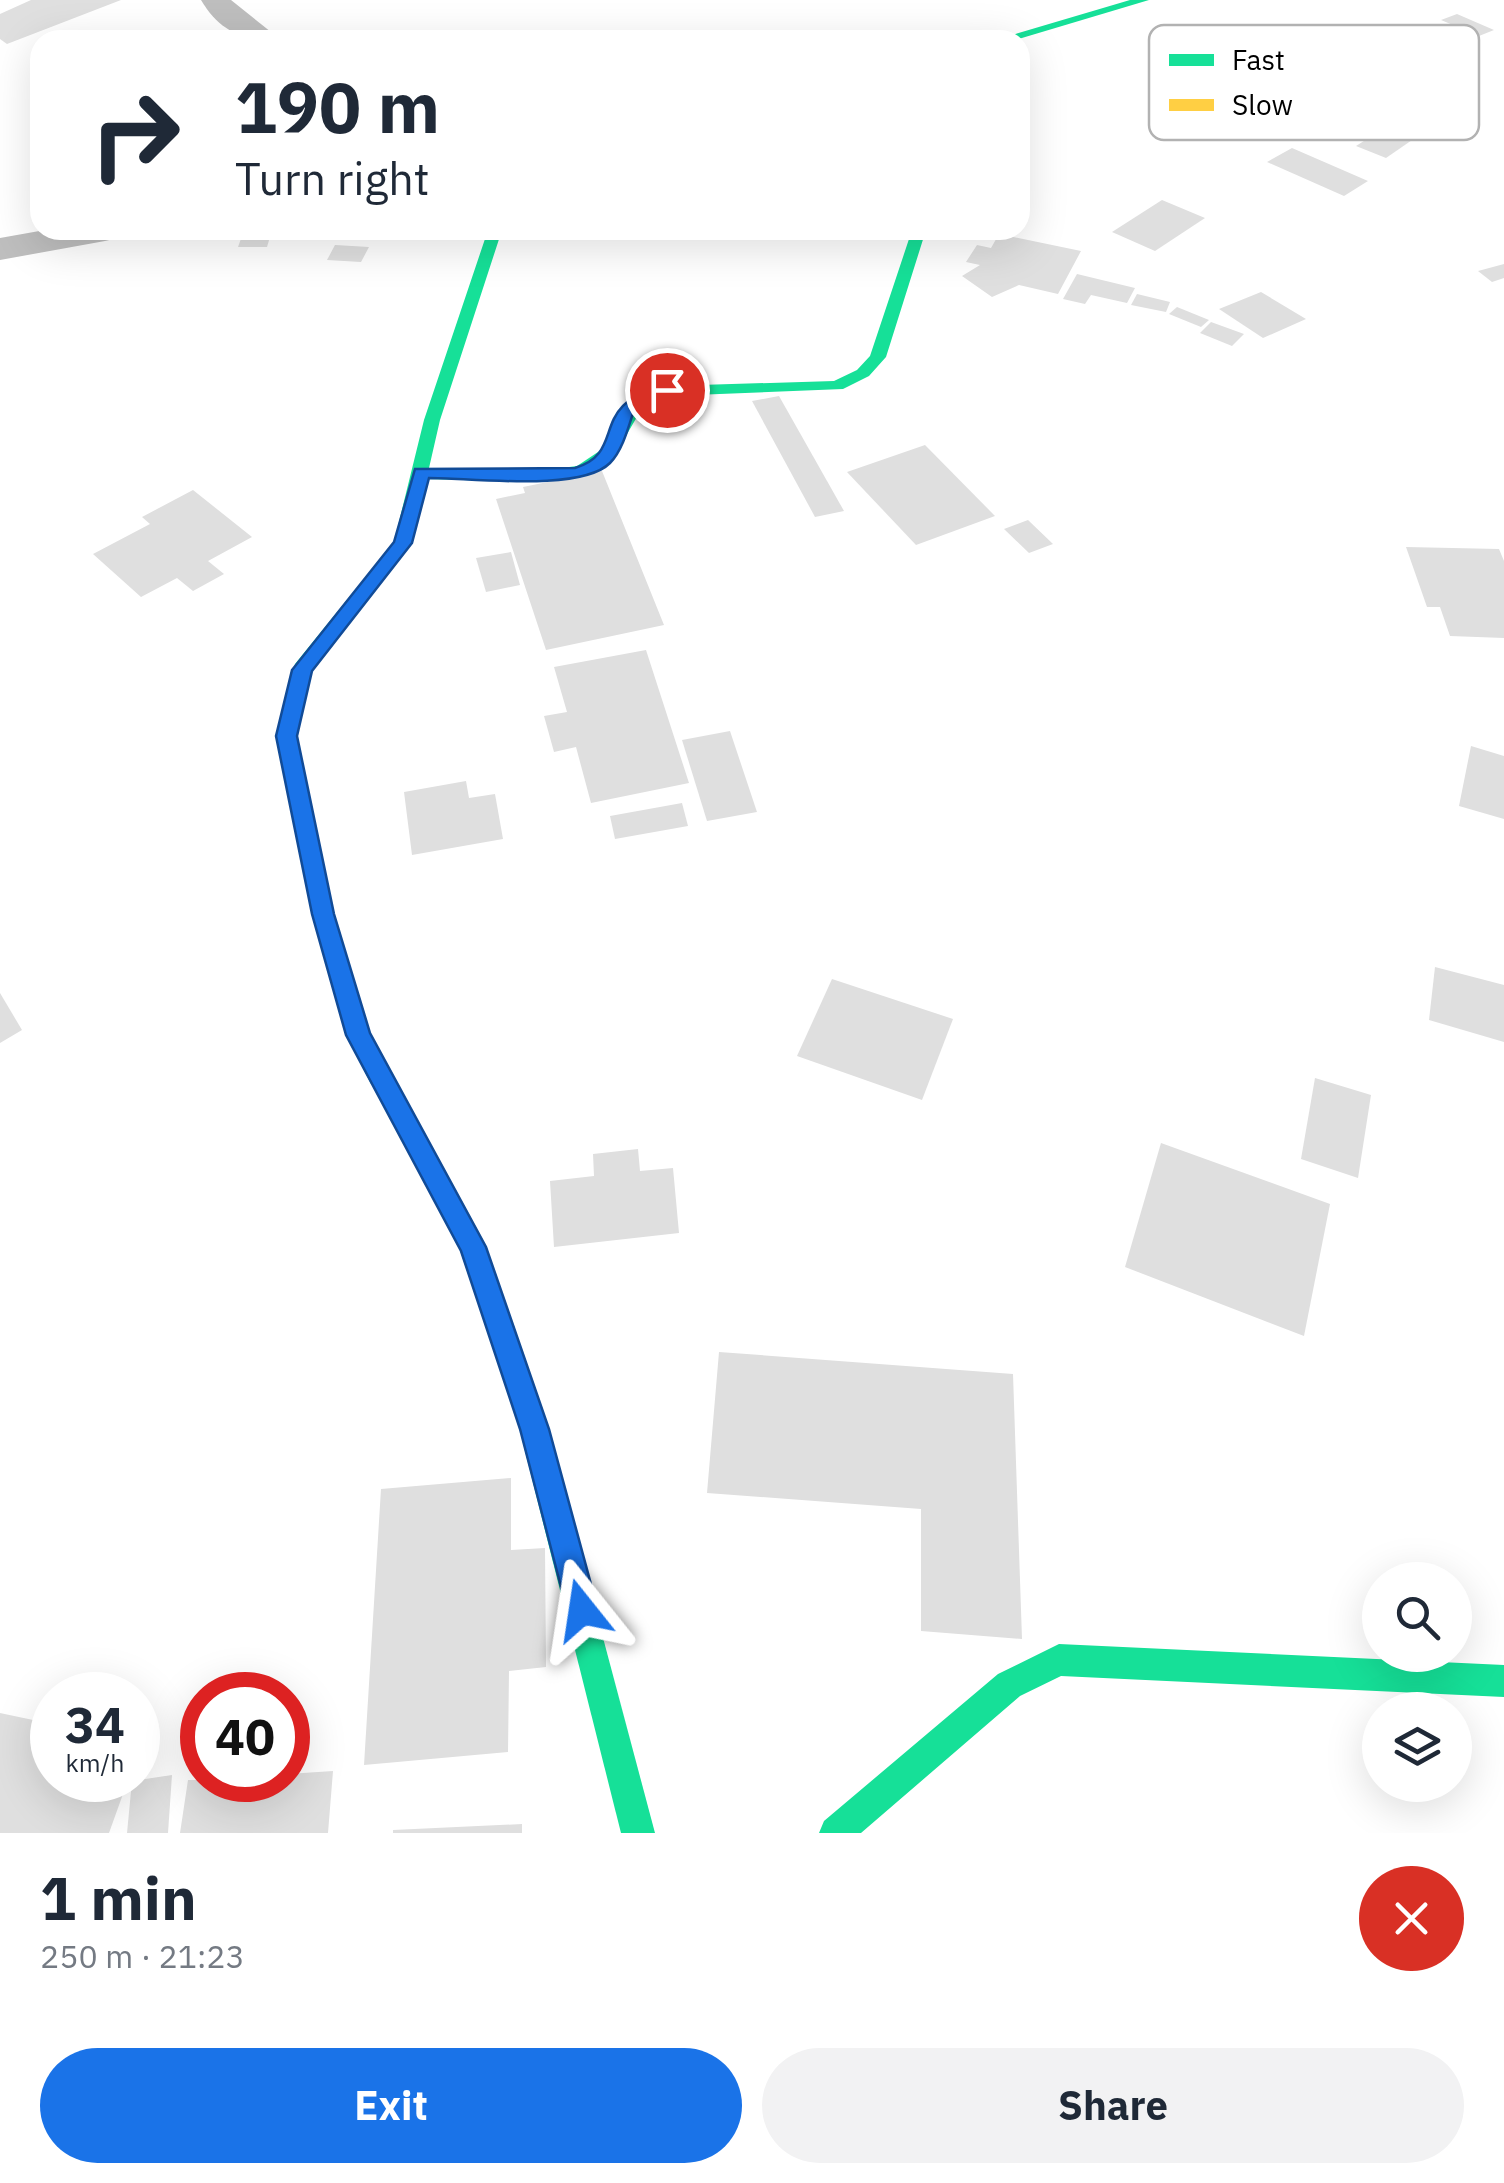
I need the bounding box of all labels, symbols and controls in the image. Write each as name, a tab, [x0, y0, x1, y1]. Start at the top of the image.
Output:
legend	[1149, 25, 1479, 140]
text: Fast	[1232, 41, 1285, 78]
text: 190 m	[235, 61, 440, 152]
icon: right	[70, 70, 200, 200]
text: Slow	[1232, 86, 1293, 123]
text: Turn right	[235, 149, 430, 207]
pin	[625, 348, 710, 433]
icon: arrive	[640, 363, 695, 418]
position arrow	[530, 1558, 634, 1662]
map controls	[1362, 1562, 1472, 1802]
button: search	[1362, 1562, 1472, 1672]
speed limit sign: 40	[180, 1672, 310, 1802]
text: 34	[65, 1692, 125, 1757]
button: layers	[1362, 1692, 1472, 1802]
text: km/h	[66, 1746, 124, 1779]
text: 1 min	[40, 1858, 197, 1937]
button: close	[1359, 1866, 1464, 1971]
text: 250 m · 21:23	[40, 1935, 245, 1977]
button: Exit	[40, 2048, 742, 2163]
button: Share	[762, 2048, 1464, 2163]

